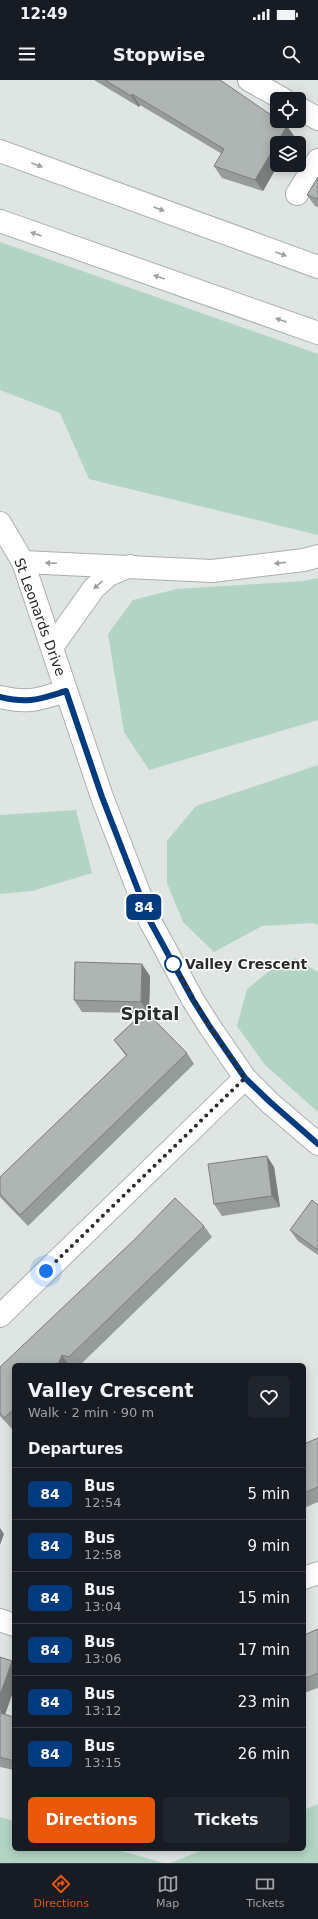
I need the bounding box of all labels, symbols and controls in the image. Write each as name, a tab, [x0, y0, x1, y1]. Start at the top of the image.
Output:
text: 12:49	[20, 5, 68, 23]
icon: menu	[16, 43, 38, 65]
icon: search	[280, 43, 302, 65]
text: Stopwise	[113, 44, 205, 65]
map controls	[270, 92, 306, 172]
button: locate	[270, 92, 306, 128]
button: layers	[270, 136, 306, 172]
one-way arrow	[31, 162, 43, 168]
one-way arrow	[153, 207, 165, 213]
one-way arrow	[30, 231, 42, 237]
one-way arrow	[275, 251, 287, 257]
one-way arrow	[152, 274, 164, 280]
one-way arrow	[275, 317, 287, 323]
street label: St Leonards Drive	[11, 556, 69, 678]
one-way arrow	[274, 559, 286, 566]
one-way arrow	[44, 560, 57, 566]
one-way arrow	[93, 580, 103, 590]
line badge: 84	[126, 894, 162, 920]
text: 84	[134, 899, 154, 915]
marker: Valley Crescent	[164, 955, 182, 973]
place label: Valley Crescent	[185, 956, 307, 972]
district label: Spital	[121, 1003, 179, 1024]
your location	[36, 1261, 56, 1281]
button: heart	[248, 1376, 290, 1418]
text: Valley Crescent	[28, 1379, 194, 1401]
text: Walk · 2 min · 90 m	[28, 1405, 154, 1420]
text: Departures	[28, 1440, 123, 1458]
text: Bus	[84, 1477, 115, 1495]
text: 5 min	[247, 1485, 290, 1503]
text: 84	[40, 1486, 60, 1502]
text: 12:54	[84, 1495, 121, 1510]
text: Bus	[84, 1529, 115, 1547]
text: 9 min	[247, 1537, 290, 1555]
text: 84	[40, 1538, 60, 1554]
text: 12:58	[84, 1547, 121, 1562]
text: Bus	[84, 1581, 115, 1599]
text: 15 min	[238, 1589, 290, 1607]
text: 84	[40, 1590, 60, 1606]
text: 13:04	[84, 1599, 121, 1614]
text: Bus	[84, 1633, 115, 1651]
text: 17 min	[238, 1641, 290, 1659]
text: 84	[40, 1642, 60, 1658]
text: 13:06	[84, 1651, 121, 1666]
text: Bus	[84, 1685, 115, 1703]
text: 23 min	[238, 1693, 290, 1711]
text: 84	[40, 1694, 60, 1710]
text: 13:12	[84, 1703, 121, 1718]
text: Bus	[84, 1737, 115, 1755]
text: 26 min	[238, 1745, 290, 1763]
text: 84	[40, 1746, 60, 1762]
text: 13:15	[84, 1755, 121, 1770]
button: Directions	[28, 1797, 155, 1843]
button: Tickets	[163, 1797, 290, 1843]
tab: Directions	[34, 1873, 89, 1910]
tab: Map	[156, 1873, 179, 1910]
tab: Tickets	[246, 1873, 284, 1910]

